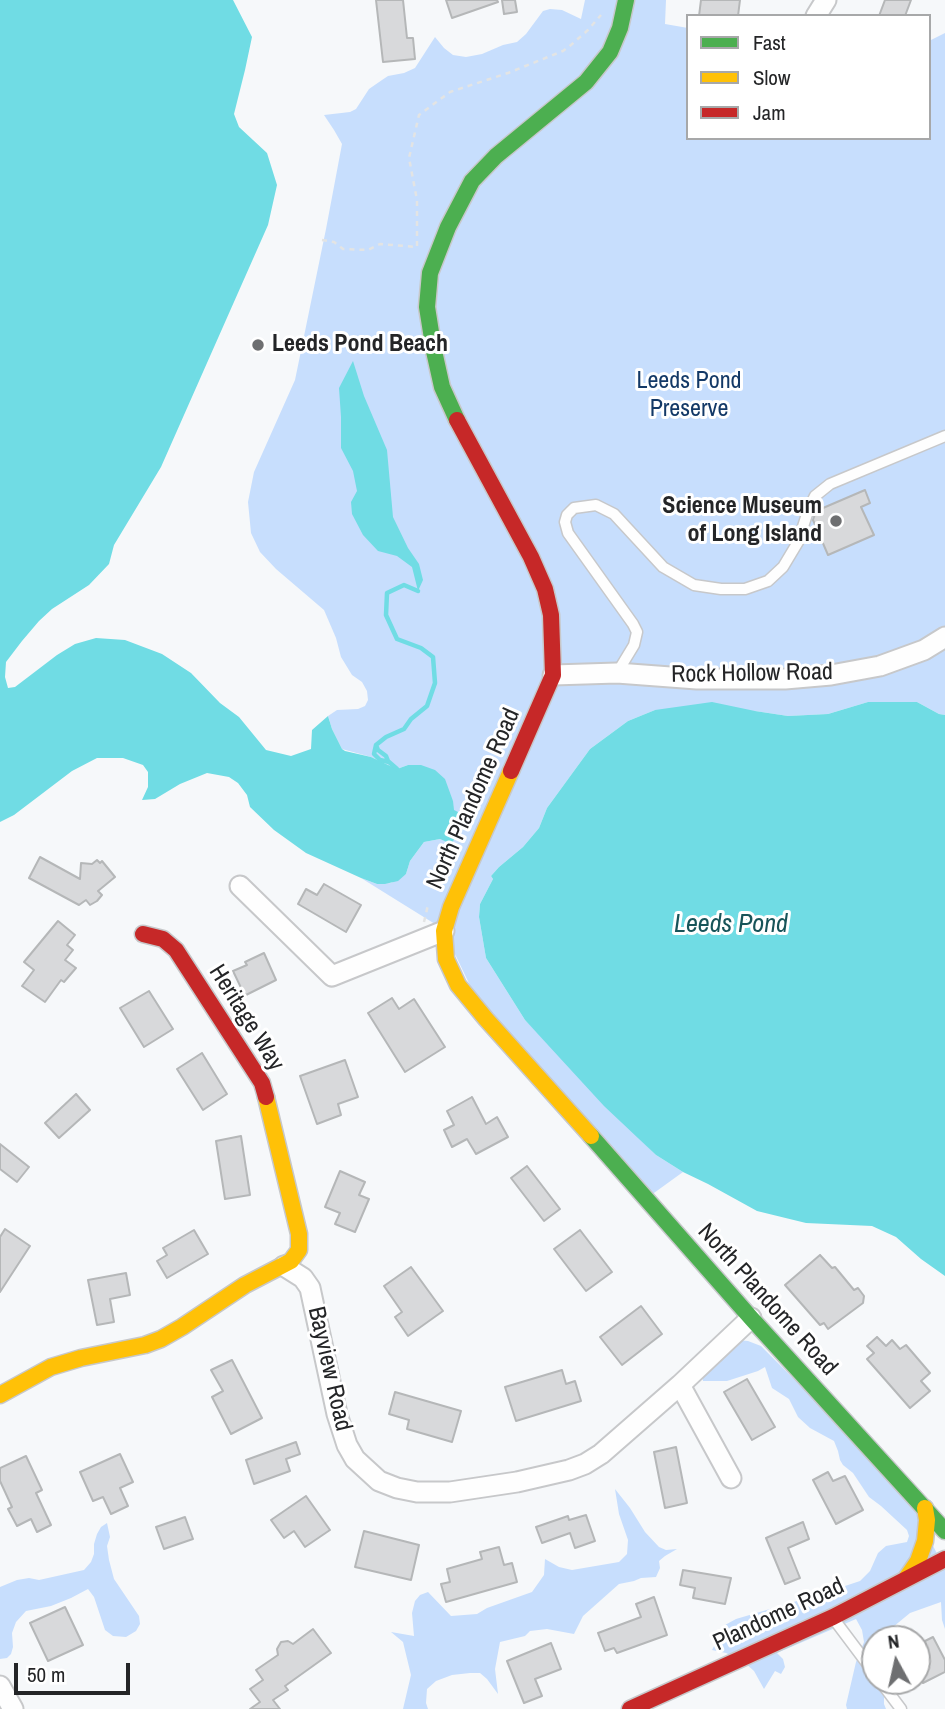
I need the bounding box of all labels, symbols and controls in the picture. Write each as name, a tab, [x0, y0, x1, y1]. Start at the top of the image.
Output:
legend	[686, 14, 931, 140]
text: Fast	[753, 28, 786, 57]
text: Slow	[753, 63, 790, 92]
text: Jam	[753, 98, 786, 127]
place label: Leeds Pond Beach	[272, 331, 448, 359]
marker: Leeds Pond Beach	[250, 337, 266, 353]
park label: Leeds Pond Preserve	[636, 368, 742, 424]
place label: Science Museum of Long Island	[662, 493, 822, 549]
marker: Science Museum of Long Island	[828, 513, 844, 529]
street label: Rock Hollow Road	[671, 658, 833, 690]
street label: North Plandome Road	[421, 704, 527, 894]
water label: Leeds Pond	[674, 909, 788, 941]
street label: Heritage Way	[202, 960, 290, 1076]
street label: North Plandome Road	[691, 1218, 843, 1382]
street label: Bayview Road	[301, 1304, 357, 1434]
street label: Plandome Road	[709, 1572, 849, 1658]
north arrow	[861, 1625, 931, 1695]
text: N	[886, 1628, 901, 1655]
scale bar	[18, 1650, 133, 1694]
text: 50 m	[27, 1660, 65, 1689]

